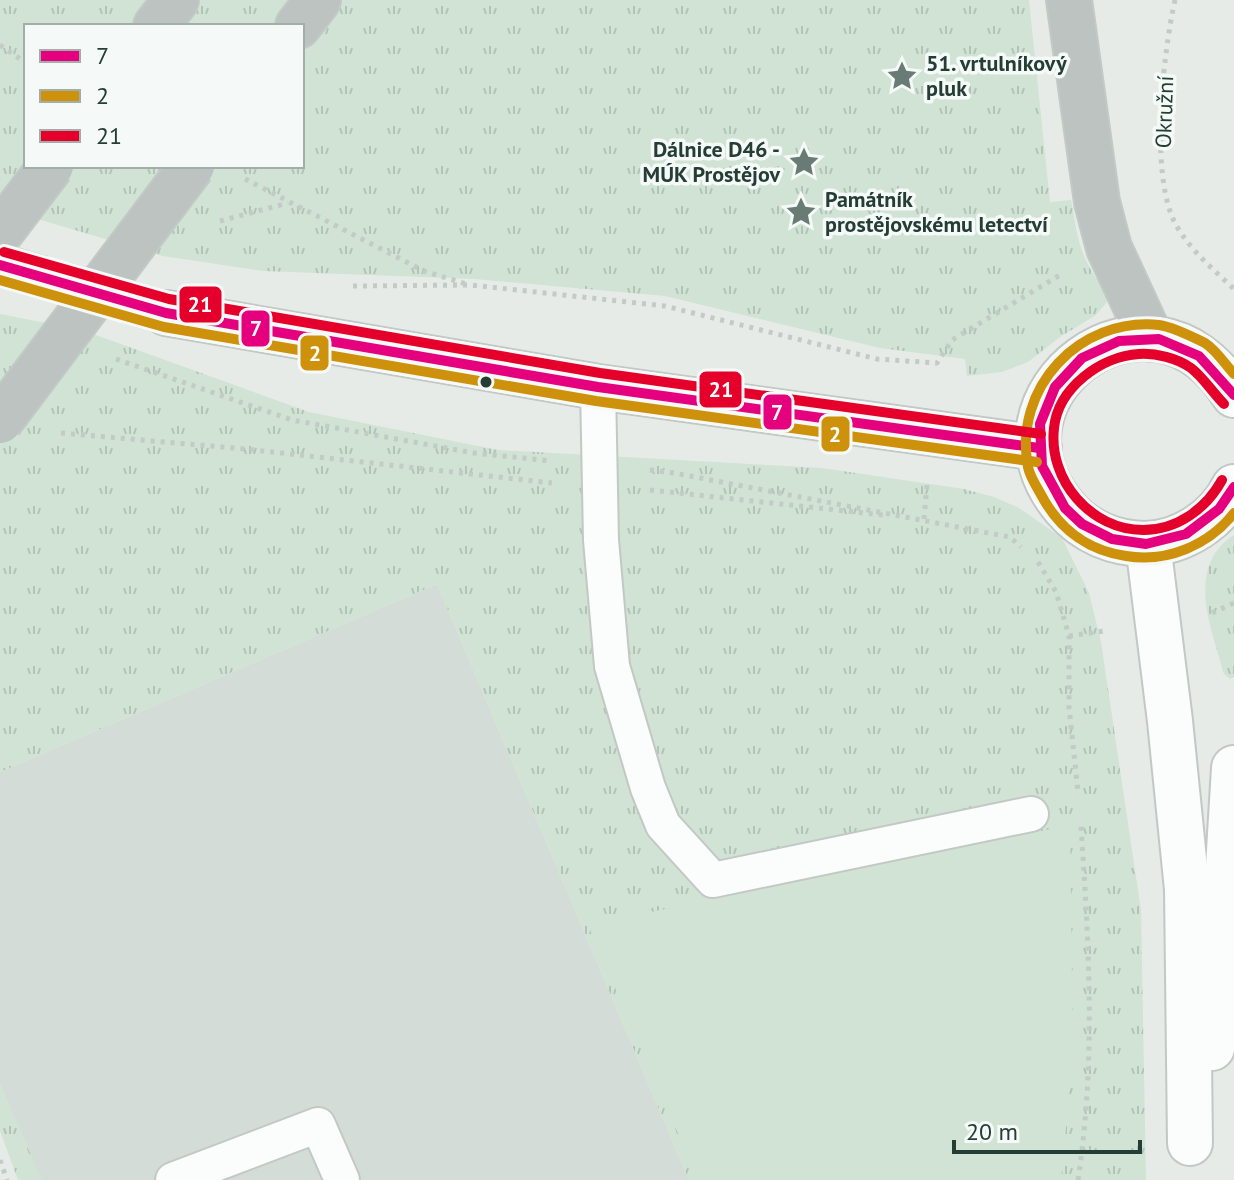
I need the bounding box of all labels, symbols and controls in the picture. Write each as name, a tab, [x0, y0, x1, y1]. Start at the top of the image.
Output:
legend	[24, 24, 304, 168]
text: 7	[96, 40, 109, 71]
place label: 51. vrtulníkový pluk	[926, 49, 1067, 102]
place icon: 51. vrtulníkový pluk	[885, 59, 919, 93]
street label: Okružní	[1149, 75, 1179, 149]
text: 2	[96, 80, 109, 111]
text: 21	[96, 120, 122, 151]
place label: Dálnice D46 - MÚK Prostějov	[643, 135, 781, 188]
place icon: Dálnice D46 - MÚK Prostějov	[787, 145, 821, 179]
place label: Památník prostějovskému letectví	[825, 185, 1048, 238]
place icon: Památník prostějovskému letectví	[784, 195, 818, 229]
line badge: 21	[178, 285, 223, 324]
text: 21	[188, 290, 212, 318]
line badge: 7	[240, 309, 271, 348]
text: 7	[250, 314, 262, 342]
line badge: 2	[299, 334, 330, 372]
text: 2	[309, 339, 321, 367]
line badge: 21	[698, 370, 743, 409]
unlabelled marker	[478, 374, 494, 390]
text: 21	[709, 375, 733, 403]
line badge: 7	[762, 393, 793, 431]
text: 7	[771, 398, 783, 426]
line badge: 2	[820, 415, 851, 453]
text: 2	[829, 420, 841, 448]
scale bar	[954, 1104, 1140, 1154]
text: 20 m	[966, 1116, 1018, 1147]

